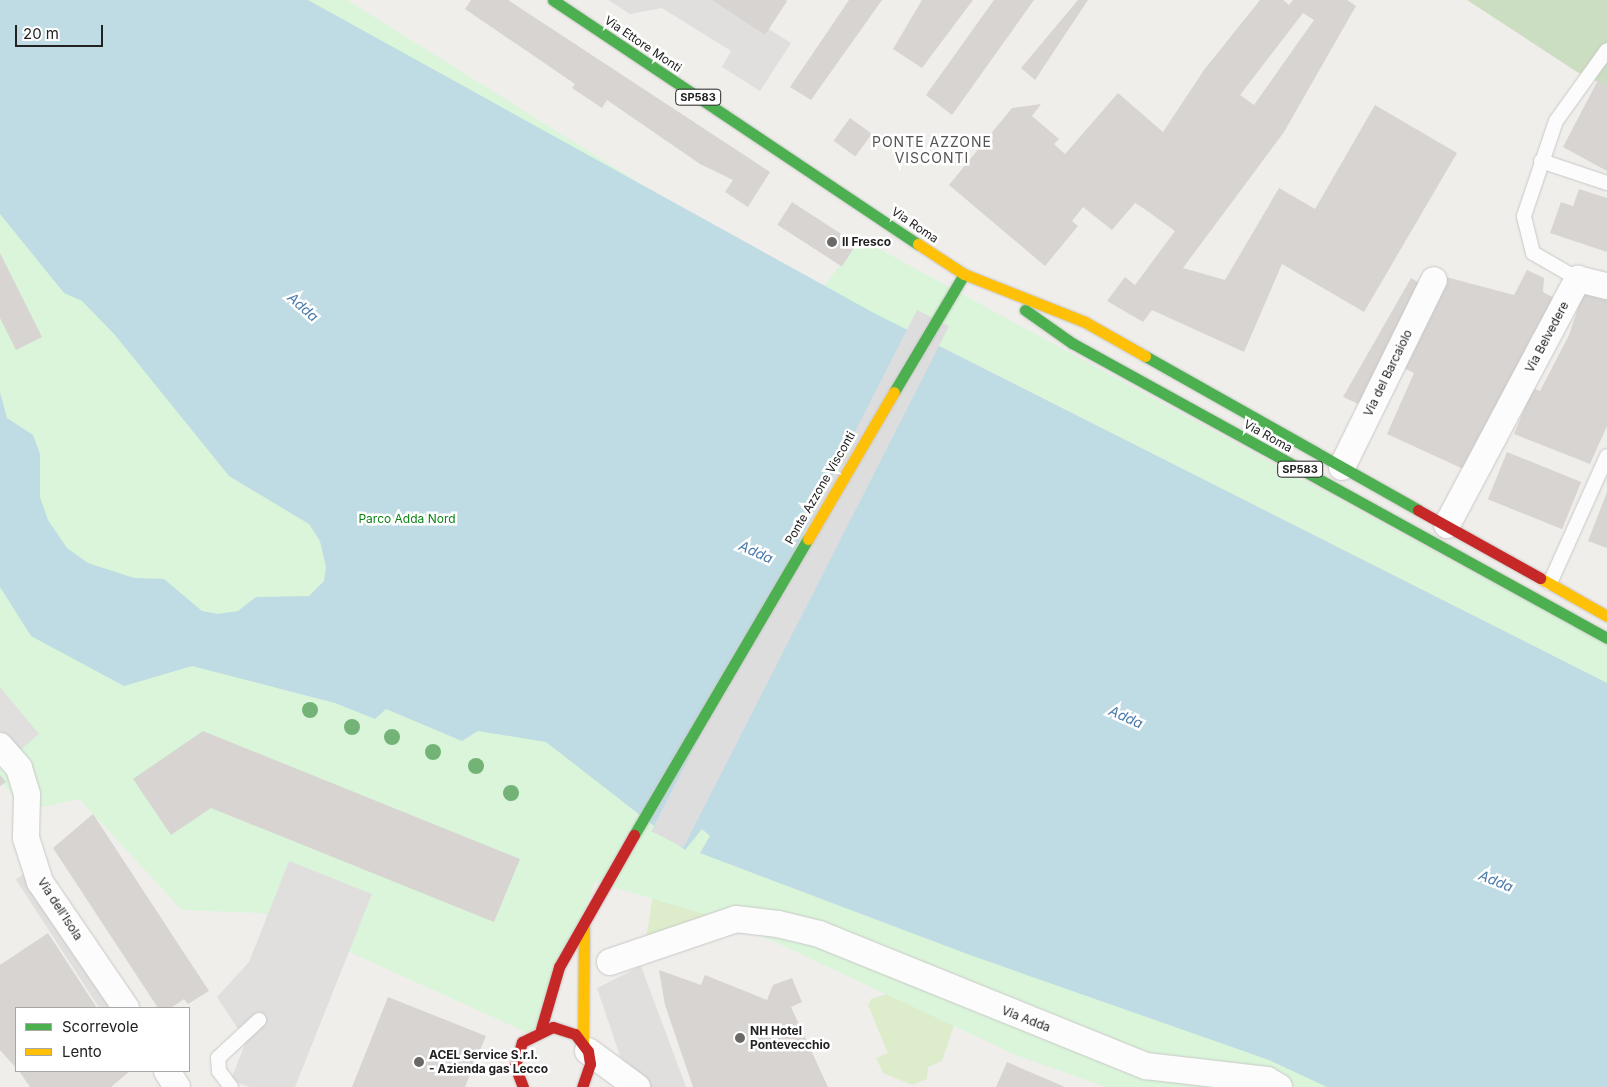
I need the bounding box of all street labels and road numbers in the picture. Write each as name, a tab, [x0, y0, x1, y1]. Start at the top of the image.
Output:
street label: Via Ettore Monti	[602, 13, 684, 75]
road number: SP583	[674, 88, 722, 105]
street label: Via Roma	[889, 204, 941, 246]
street label: Via Belvedere	[1522, 299, 1572, 375]
street label: Via del Barcaiolo	[1361, 327, 1415, 419]
street label: Via Roma	[1241, 417, 1295, 455]
street label: Ponte Azzone Visconti	[782, 429, 858, 547]
road number: SP583	[1276, 460, 1324, 478]
street label: Via dell'Isola	[35, 875, 85, 943]
street label: Via Adda	[1000, 1003, 1052, 1035]

